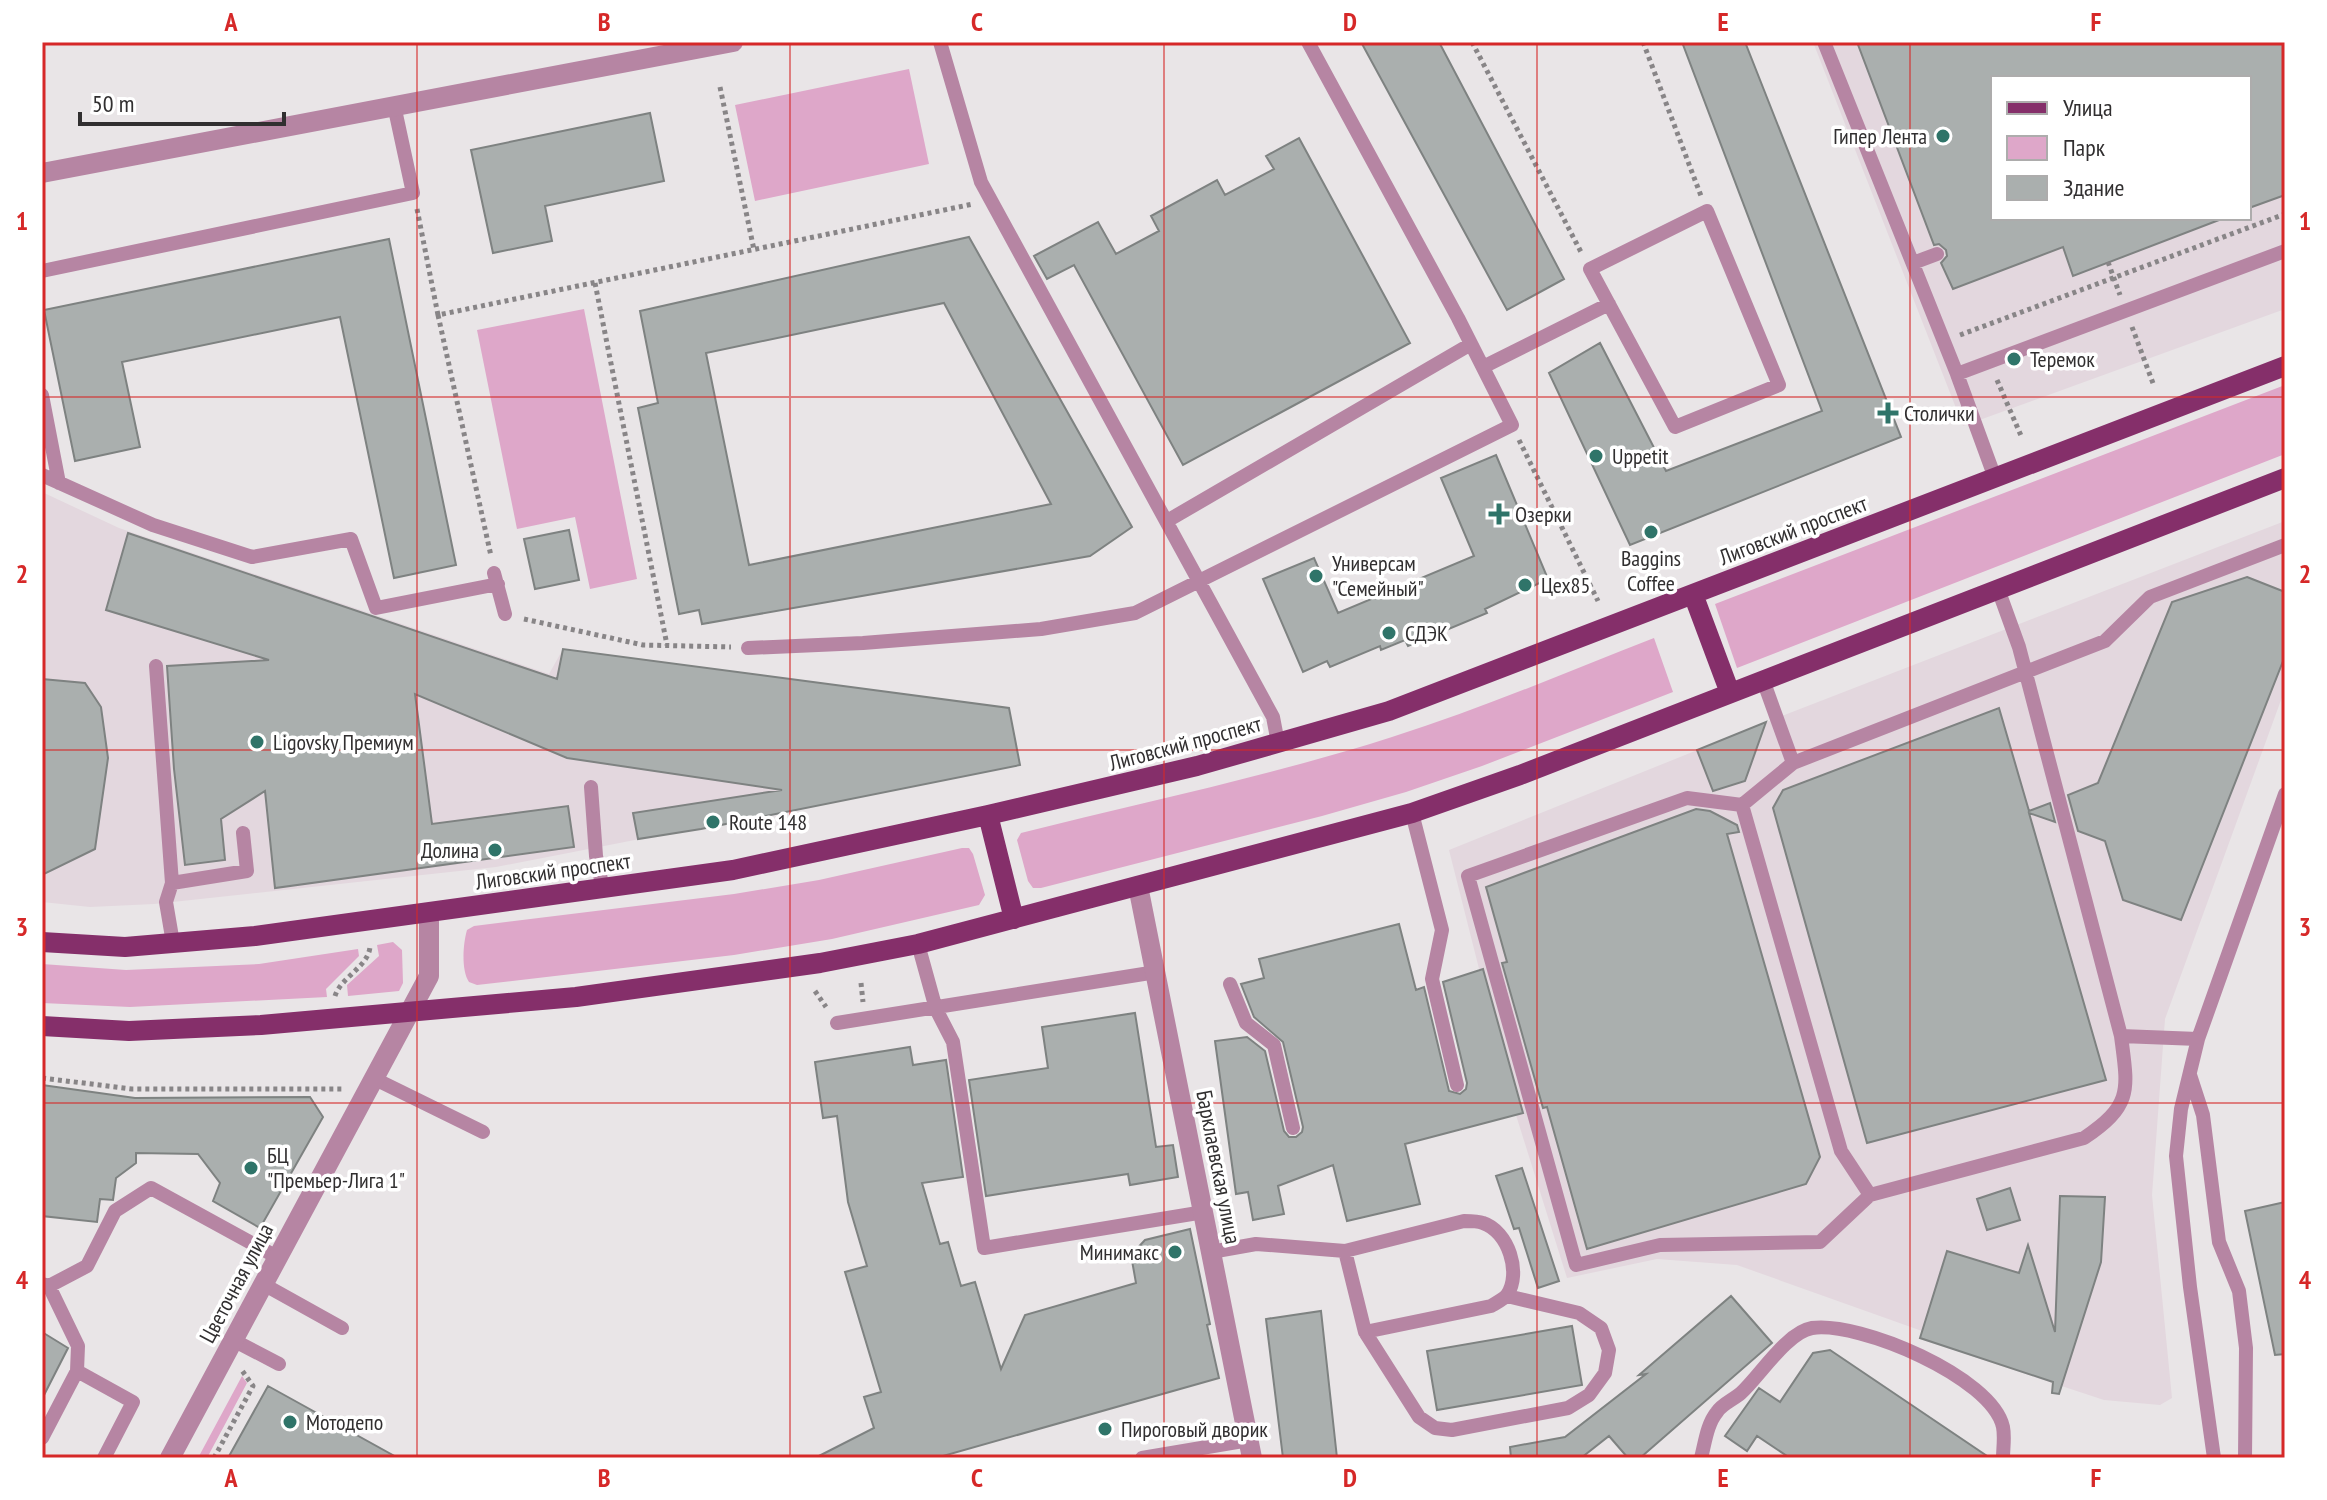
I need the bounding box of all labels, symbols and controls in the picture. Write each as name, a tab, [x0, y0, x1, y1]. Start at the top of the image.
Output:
text: A	[223, 5, 238, 38]
text: B	[598, 5, 611, 38]
text: C	[971, 5, 983, 38]
text: D	[1343, 5, 1357, 38]
text: E	[1717, 5, 1729, 38]
text: F	[2091, 5, 2102, 38]
scale bar	[80, 76, 284, 126]
legend	[1991, 76, 2251, 220]
text: 50 m	[92, 88, 134, 119]
text: Улица	[2063, 92, 2113, 123]
place label: Гипер Лента	[1833, 122, 1927, 150]
marker: Гипер Лента	[1934, 127, 1952, 145]
text: Парк	[2063, 132, 2106, 163]
text: Здание	[2063, 172, 2124, 203]
text: 1	[16, 204, 28, 237]
text: 1	[2299, 204, 2311, 237]
place label: Теремок	[2030, 345, 2095, 373]
marker: Теремок	[2005, 350, 2023, 368]
place label: Столички	[1904, 399, 1975, 427]
marker: Столички	[1879, 404, 1897, 422]
place label: Uppetit	[1612, 442, 1669, 470]
marker: Uppetit	[1587, 447, 1605, 465]
street label: Лиговский проспект	[1714, 489, 1872, 571]
place label: Озерки	[1515, 500, 1572, 528]
marker: Озерки	[1490, 505, 1508, 523]
marker: Baggins Coffee	[1642, 523, 1660, 541]
place label: Baggins Coffee	[1621, 544, 1681, 597]
place label: Универсам "Семейный"	[1332, 549, 1424, 602]
text: 2	[16, 557, 28, 590]
text: 2	[2299, 557, 2311, 590]
marker: Универсам "Семейный"	[1307, 567, 1325, 585]
place label: Цех85	[1541, 571, 1590, 599]
marker: Цех85	[1516, 576, 1534, 594]
place label: СДЭК	[1405, 619, 1448, 647]
marker: СДЭК	[1380, 624, 1398, 642]
street label: Лиговский проспект	[1105, 709, 1265, 777]
place label: Ligovsky Премиум	[273, 728, 414, 756]
marker: Ligovsky Премиум	[248, 733, 266, 751]
place label: Route 148	[729, 808, 807, 836]
marker: Route 148	[704, 813, 722, 831]
place label: Долина	[421, 836, 479, 864]
marker: Долина	[486, 841, 504, 859]
street label: Лиговский проспект	[473, 846, 633, 896]
text: 3	[16, 910, 28, 943]
text: 3	[2299, 910, 2311, 943]
street label: Барклаевская улица	[1190, 1088, 1248, 1246]
place label: БЦ "Премьер-Лига 1"	[267, 1141, 405, 1194]
marker: БЦ "Премьер-Лига 1"	[242, 1159, 260, 1177]
street label: Цветочная улица	[193, 1218, 279, 1348]
place label: Минимакс	[1080, 1238, 1159, 1266]
marker: Минимакс	[1166, 1243, 1184, 1261]
text: 4	[16, 1263, 29, 1296]
text: 4	[2299, 1263, 2312, 1296]
place label: Мотодепо	[306, 1408, 383, 1436]
marker: Мотодепо	[281, 1413, 299, 1431]
place label: Пироговый дворик	[1121, 1415, 1268, 1443]
marker: Пироговый дворик	[1096, 1420, 1114, 1438]
text: A	[223, 1461, 238, 1494]
text: B	[598, 1461, 611, 1494]
text: C	[971, 1461, 983, 1494]
text: D	[1343, 1461, 1357, 1494]
text: E	[1717, 1461, 1729, 1494]
text: F	[2091, 1461, 2102, 1494]

